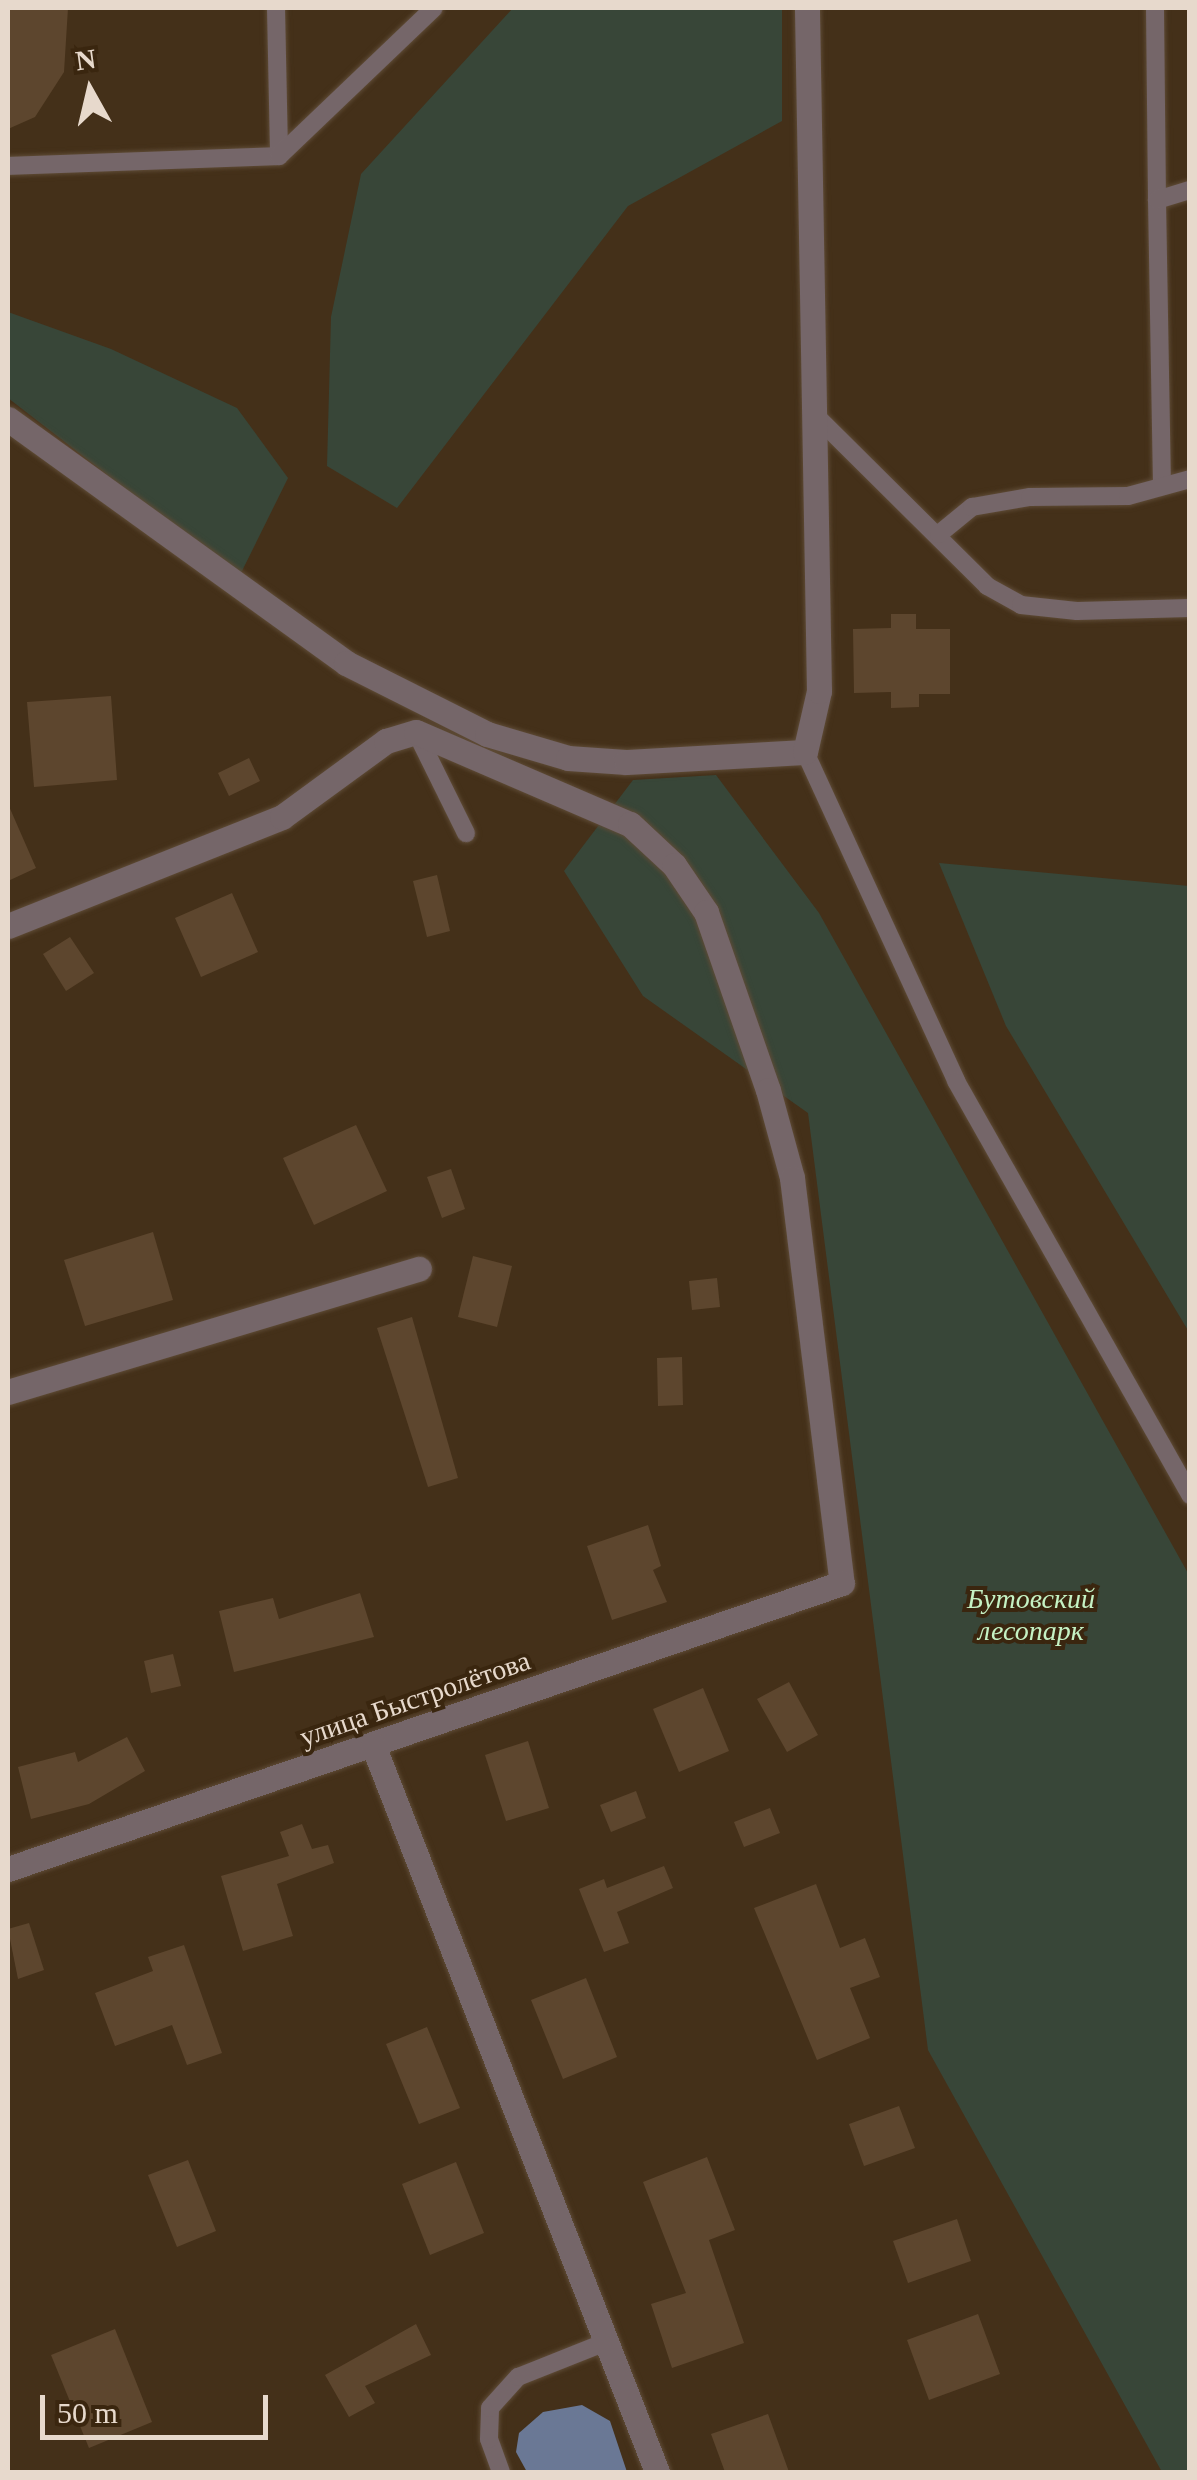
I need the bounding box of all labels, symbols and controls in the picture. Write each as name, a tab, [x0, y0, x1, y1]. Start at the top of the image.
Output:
north arrow	[40, 40, 140, 140]
text: N	[74, 43, 98, 77]
park label: Бутовский лесопарк	[967, 1582, 1095, 1648]
street label: улица Быстролётова	[295, 1644, 535, 1754]
scale bar	[45, 2375, 272, 2437]
text: 50 m	[57, 2396, 118, 2429]

